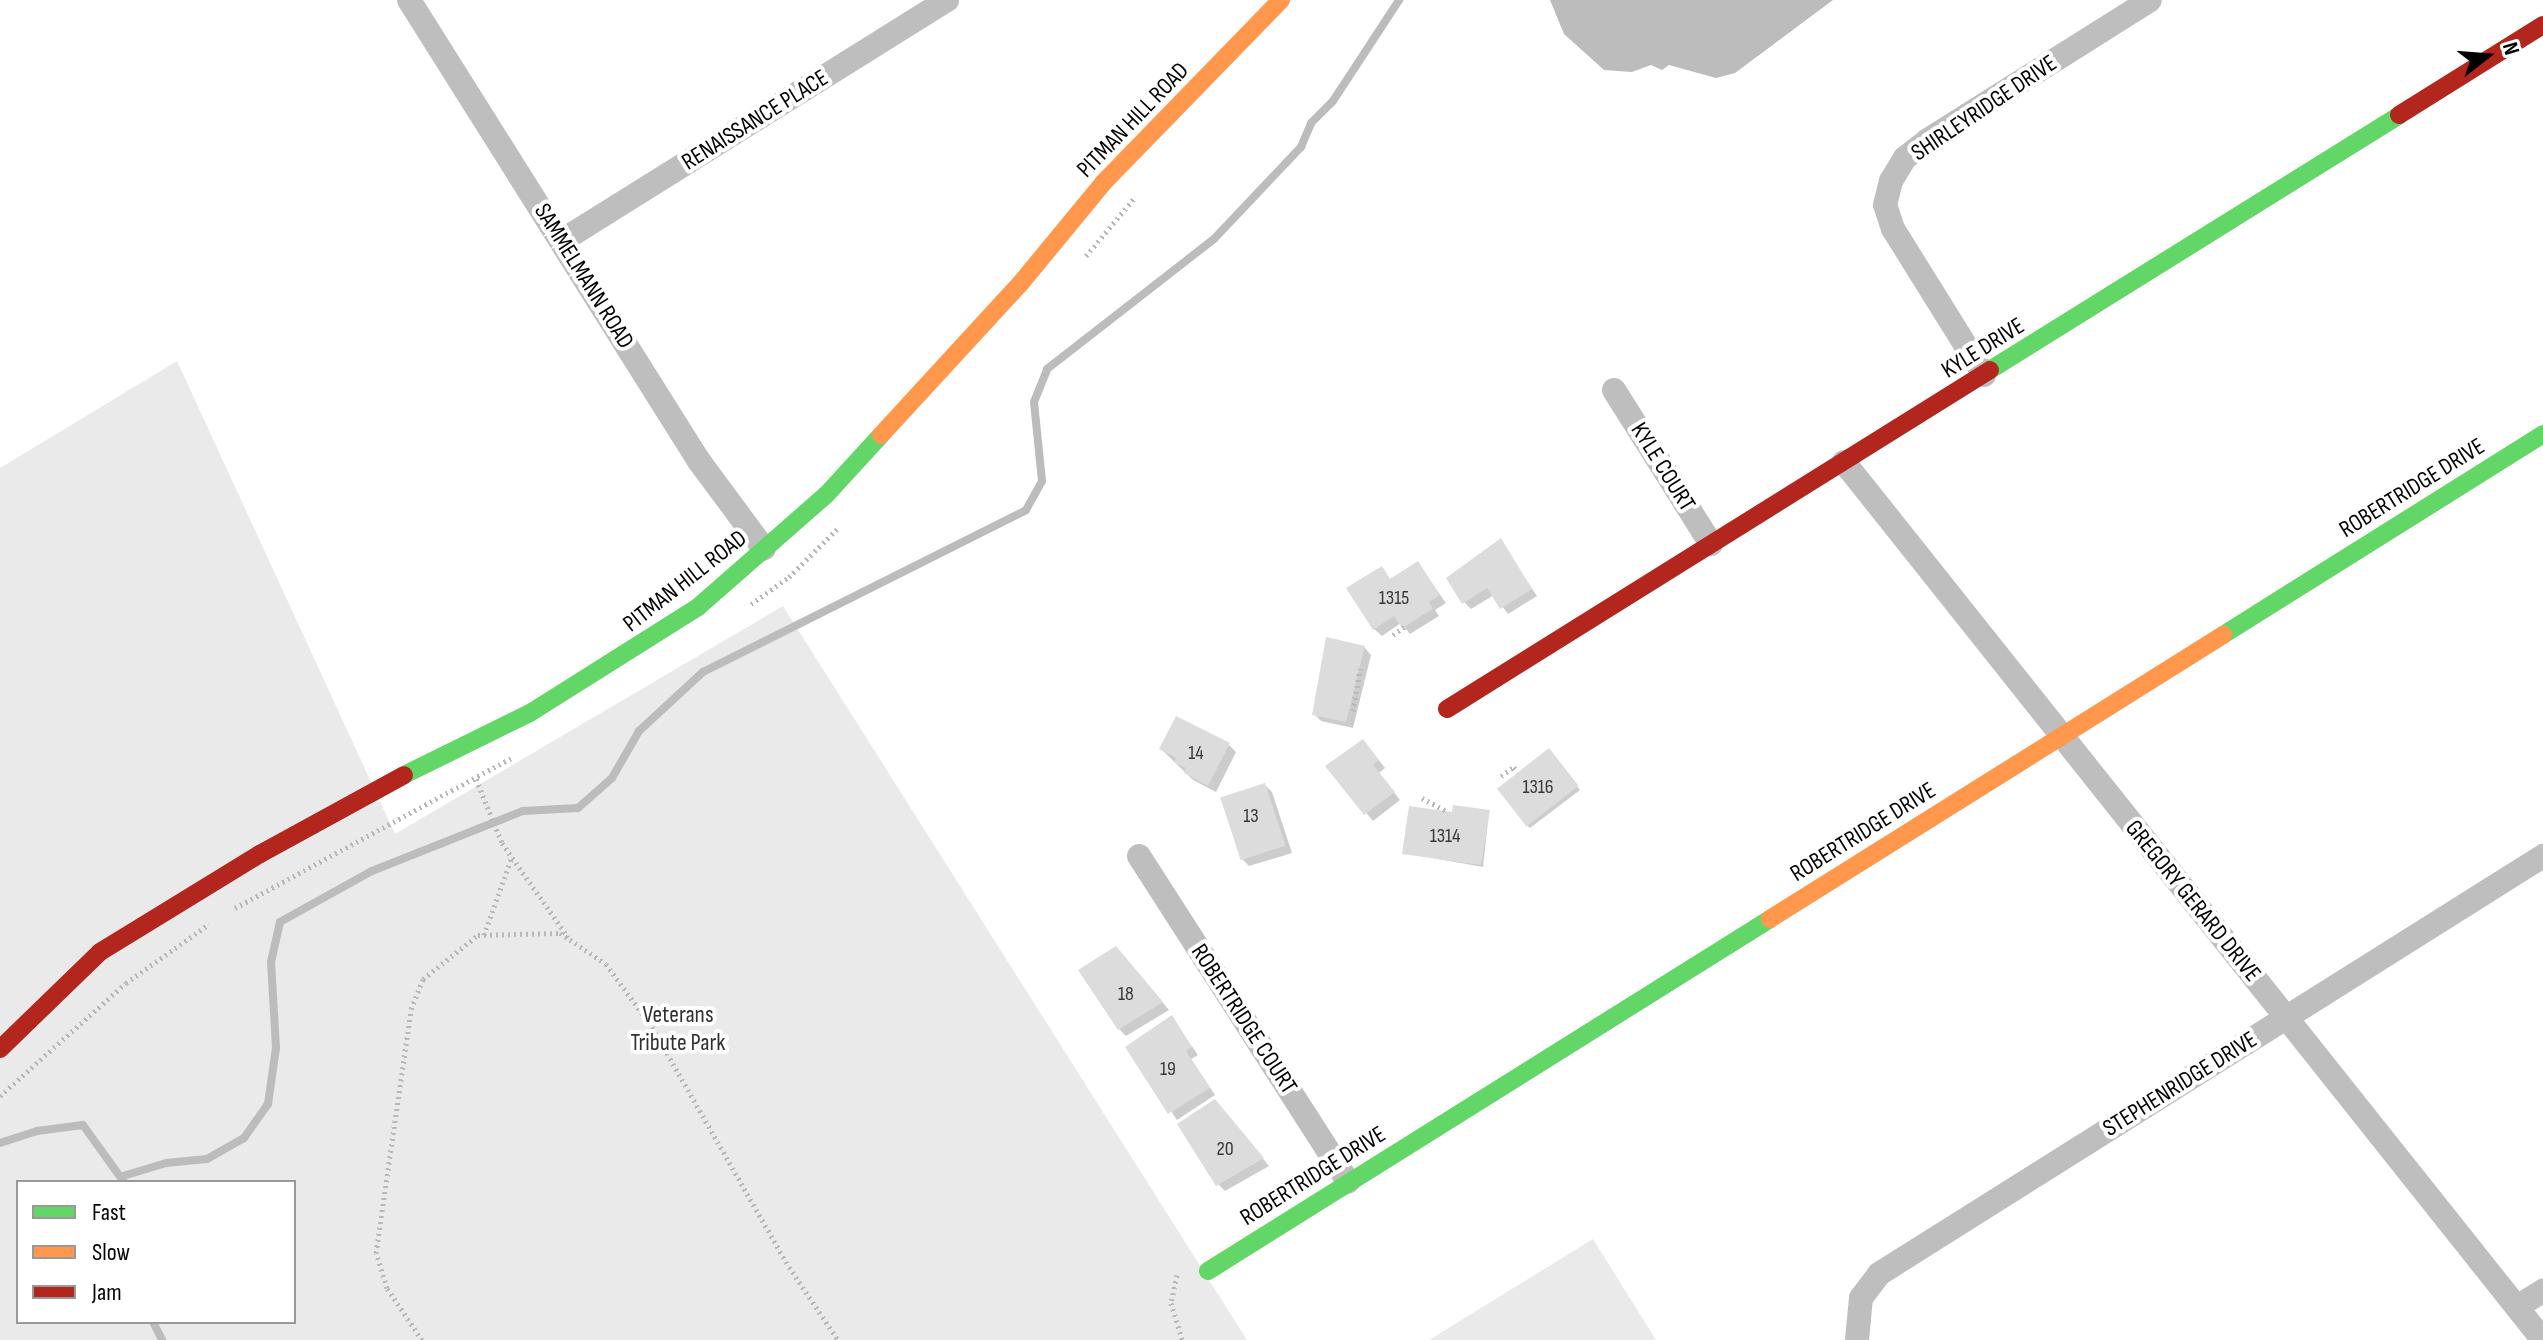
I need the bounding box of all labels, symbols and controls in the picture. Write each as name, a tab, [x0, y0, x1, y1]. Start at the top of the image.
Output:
north arrow	[2447, 16, 2527, 96]
text: N	[2496, 39, 2525, 58]
street label: SHIRLEYRIDGE DRIVE	[1906, 49, 2062, 167]
street label: PITMAN HILL ROAD	[1071, 57, 1195, 183]
street label: RENAISSANCE PLACE	[676, 63, 834, 177]
street label: SAMMELMANN ROAD	[528, 198, 640, 354]
street label: KYLE DRIVE	[1936, 311, 2030, 385]
street label: KYLE COURT	[1624, 417, 1702, 517]
street label: ROBERTRIDGE DRIVE	[2334, 432, 2490, 544]
street label: PITMAN HILL ROAD	[618, 524, 752, 638]
house number: 1315	[1379, 586, 1409, 610]
house number: 14	[1188, 741, 1204, 765]
house number: 1316	[1522, 775, 1554, 799]
street label: ROBERTRIDGE DRIVE	[1785, 776, 1941, 888]
house number: 13	[1243, 804, 1259, 828]
street label: GREGORY GERARD DRIVE	[2119, 814, 2267, 988]
house number: 1314	[1430, 824, 1460, 848]
street label: ROBERTRIDGE COURT	[1185, 939, 1303, 1099]
house number: 18	[1118, 982, 1134, 1006]
park label: Veterans Tribute Park	[630, 1001, 726, 1057]
street label: STEPHENRIDGE DRIVE	[2098, 1025, 2262, 1143]
house number: 19	[1160, 1057, 1176, 1081]
street label: ROBERTRIDGE DRIVE	[1235, 1120, 1391, 1232]
house number: 20	[1216, 1137, 1234, 1161]
legend	[16, 1180, 296, 1324]
text: Fast	[92, 1198, 126, 1227]
text: Slow	[92, 1238, 130, 1267]
text: Jam	[92, 1278, 122, 1307]

